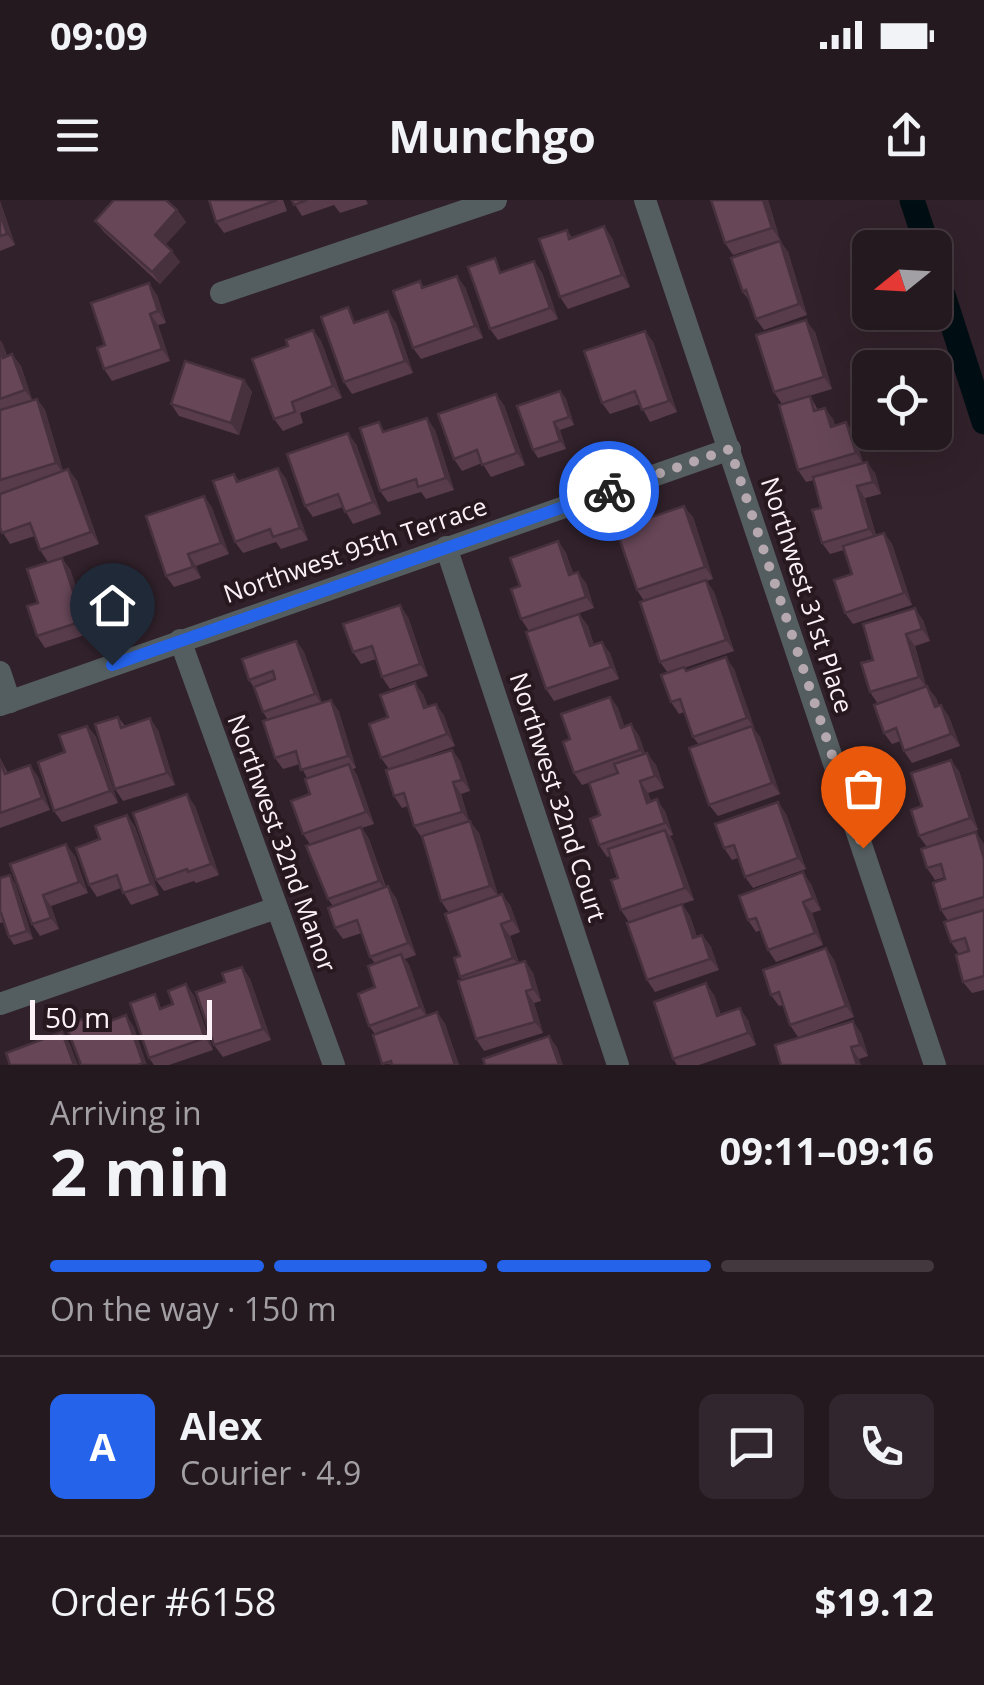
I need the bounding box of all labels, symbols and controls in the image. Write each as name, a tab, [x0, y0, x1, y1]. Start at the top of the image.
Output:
text: 09:09	[50, 9, 148, 61]
text: Munchgo	[388, 105, 596, 166]
icon: menu	[50, 108, 105, 163]
icon: share	[879, 108, 934, 163]
north arrow	[852, 230, 952, 330]
map controls	[852, 230, 952, 450]
button: locate	[852, 350, 952, 450]
courier	[559, 441, 659, 541]
icon: bike	[582, 464, 637, 519]
street label: Northwest 31st Place	[754, 472, 862, 717]
street label: Northwest 95th Terrace	[218, 488, 491, 610]
pin	[70, 563, 155, 666]
icon: home	[85, 578, 140, 633]
street label: Northwest 32nd Court	[503, 668, 615, 926]
street label: Northwest 32nd Manor	[220, 709, 345, 976]
pin	[821, 746, 906, 849]
icon: bag	[836, 761, 891, 816]
scale bar	[30, 995, 212, 1040]
text: 50 m	[45, 998, 110, 1036]
text: Arriving in	[50, 1091, 202, 1134]
text: 09:11–09:16	[720, 1124, 934, 1176]
text: 2 min	[50, 1127, 230, 1215]
text: On the way · 150 m	[50, 1287, 337, 1330]
button: chat	[699, 1394, 804, 1499]
button: phone	[829, 1394, 934, 1499]
text: Alex	[180, 1399, 262, 1451]
text: A	[89, 1420, 116, 1472]
text: Courier · 4.9	[180, 1451, 361, 1494]
text: Order #6158	[50, 1575, 277, 1627]
text: $19.12	[815, 1575, 934, 1627]

